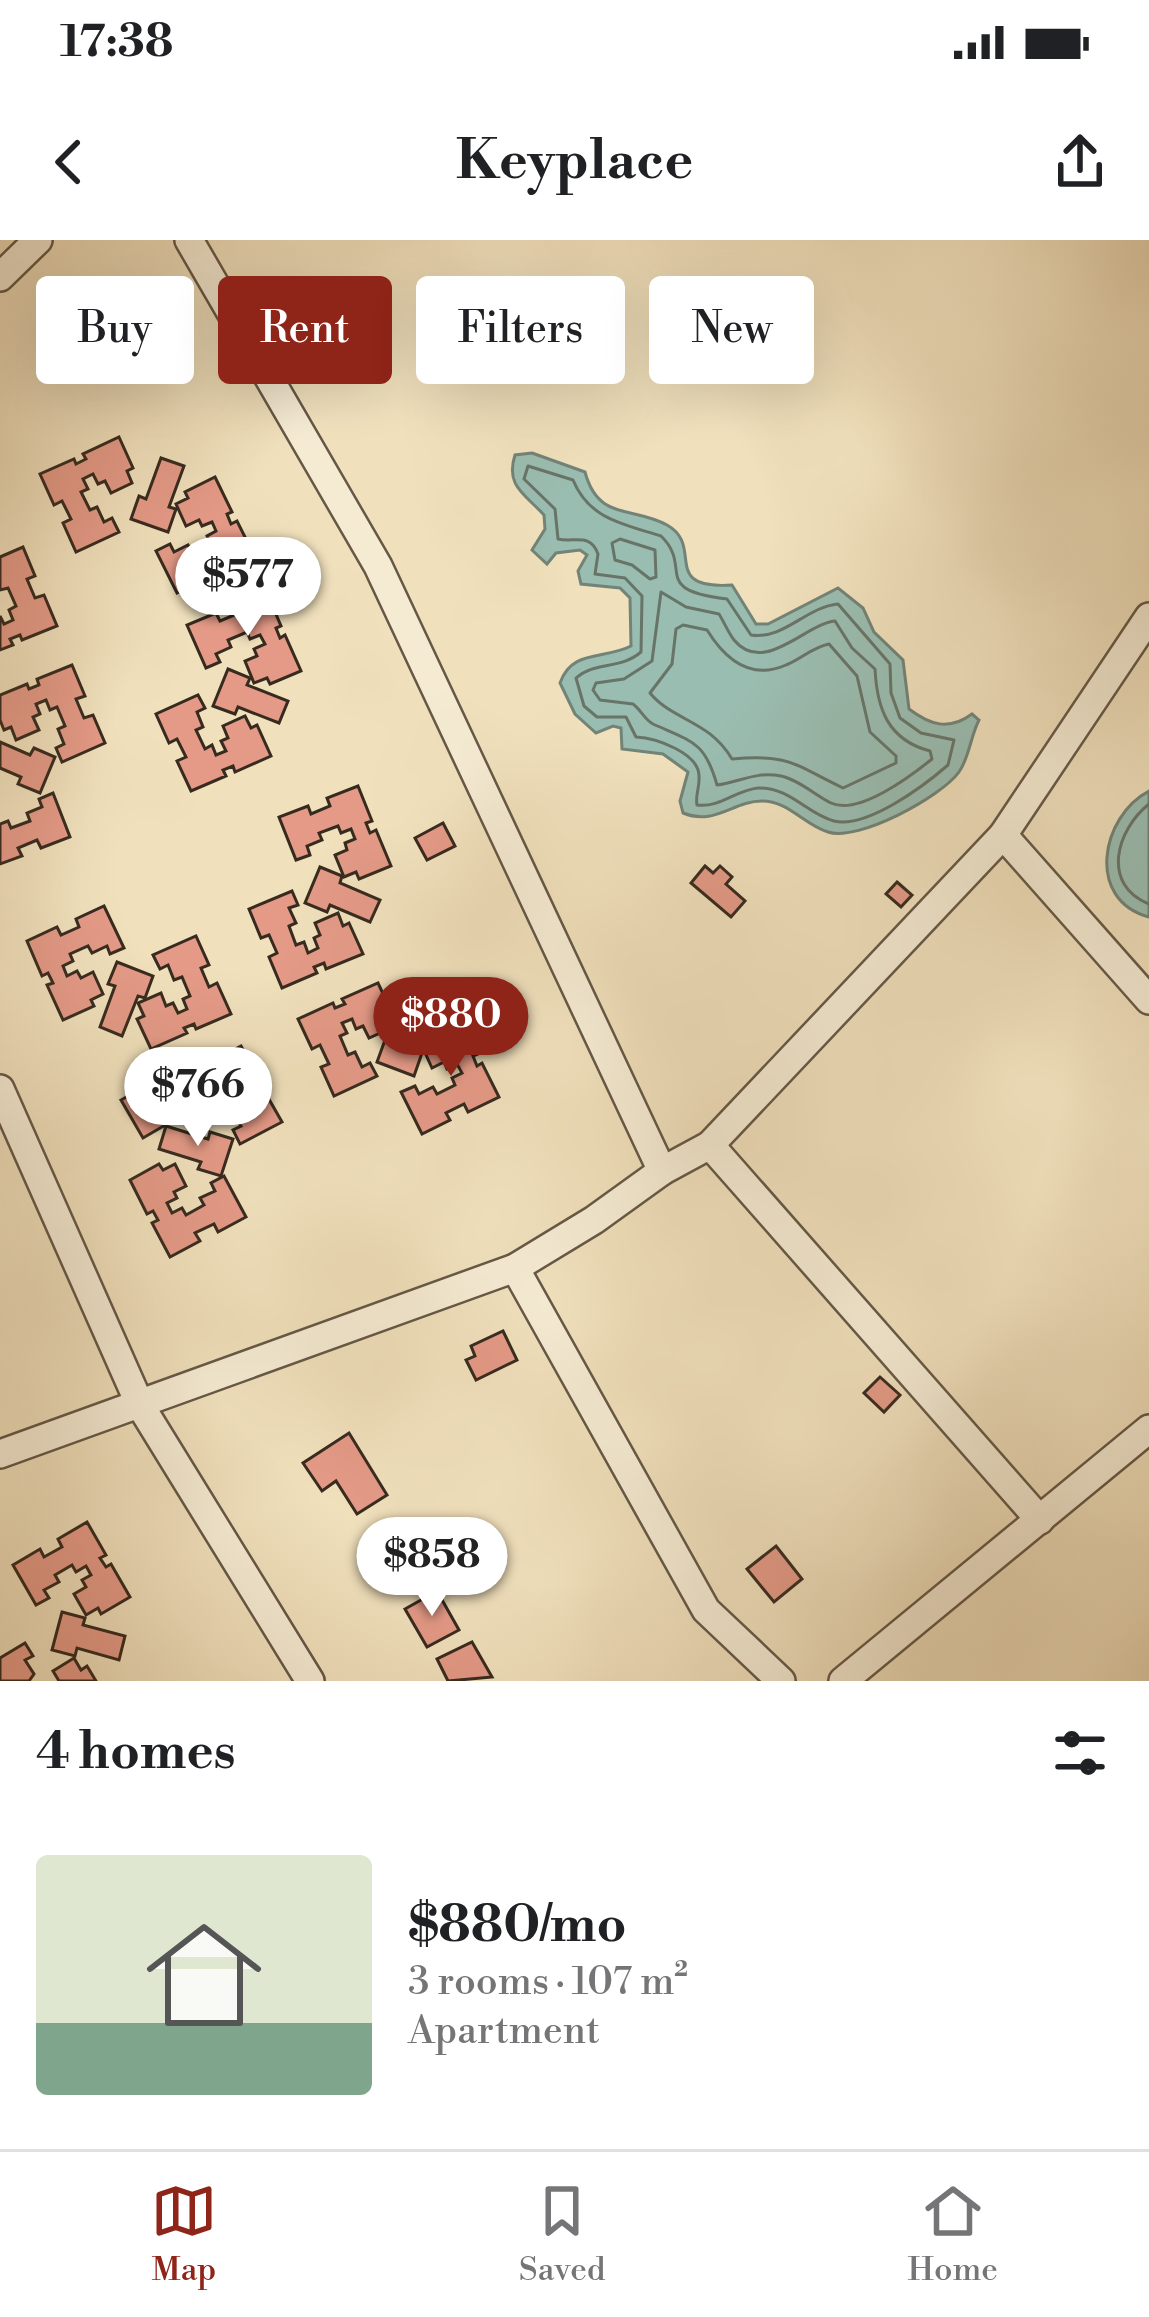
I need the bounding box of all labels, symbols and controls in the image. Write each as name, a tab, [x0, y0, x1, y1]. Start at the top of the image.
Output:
text: 17:38	[60, 14, 174, 71]
text: Keyplace	[456, 128, 693, 196]
icon: back	[36, 129, 102, 195]
icon: share	[1047, 129, 1113, 195]
chip: Buy	[36, 276, 194, 384]
chip: Rent	[218, 276, 392, 384]
chip: Filters	[416, 276, 625, 384]
chip: New	[649, 276, 814, 384]
pin: $577	[177, 537, 319, 639]
text: $577	[202, 551, 294, 600]
pin: $880	[380, 977, 522, 1079]
text: $880	[400, 991, 502, 1040]
pin: $766	[127, 1047, 269, 1149]
text: $766	[151, 1061, 245, 1110]
pin: $858	[361, 1517, 503, 1619]
text: $858	[383, 1531, 481, 1580]
icon: filters	[1047, 1720, 1113, 1786]
text: 4 homes	[36, 1721, 236, 1785]
text: $880/mo	[408, 1894, 627, 1958]
icon: home	[132, 1903, 276, 2047]
text: 3 rooms · 107 m²	[408, 1958, 688, 2007]
text: Apartment	[408, 2007, 600, 2056]
tab: Map	[151, 2178, 217, 2291]
tab: Saved	[519, 2178, 606, 2291]
tab: Home	[907, 2178, 998, 2291]

